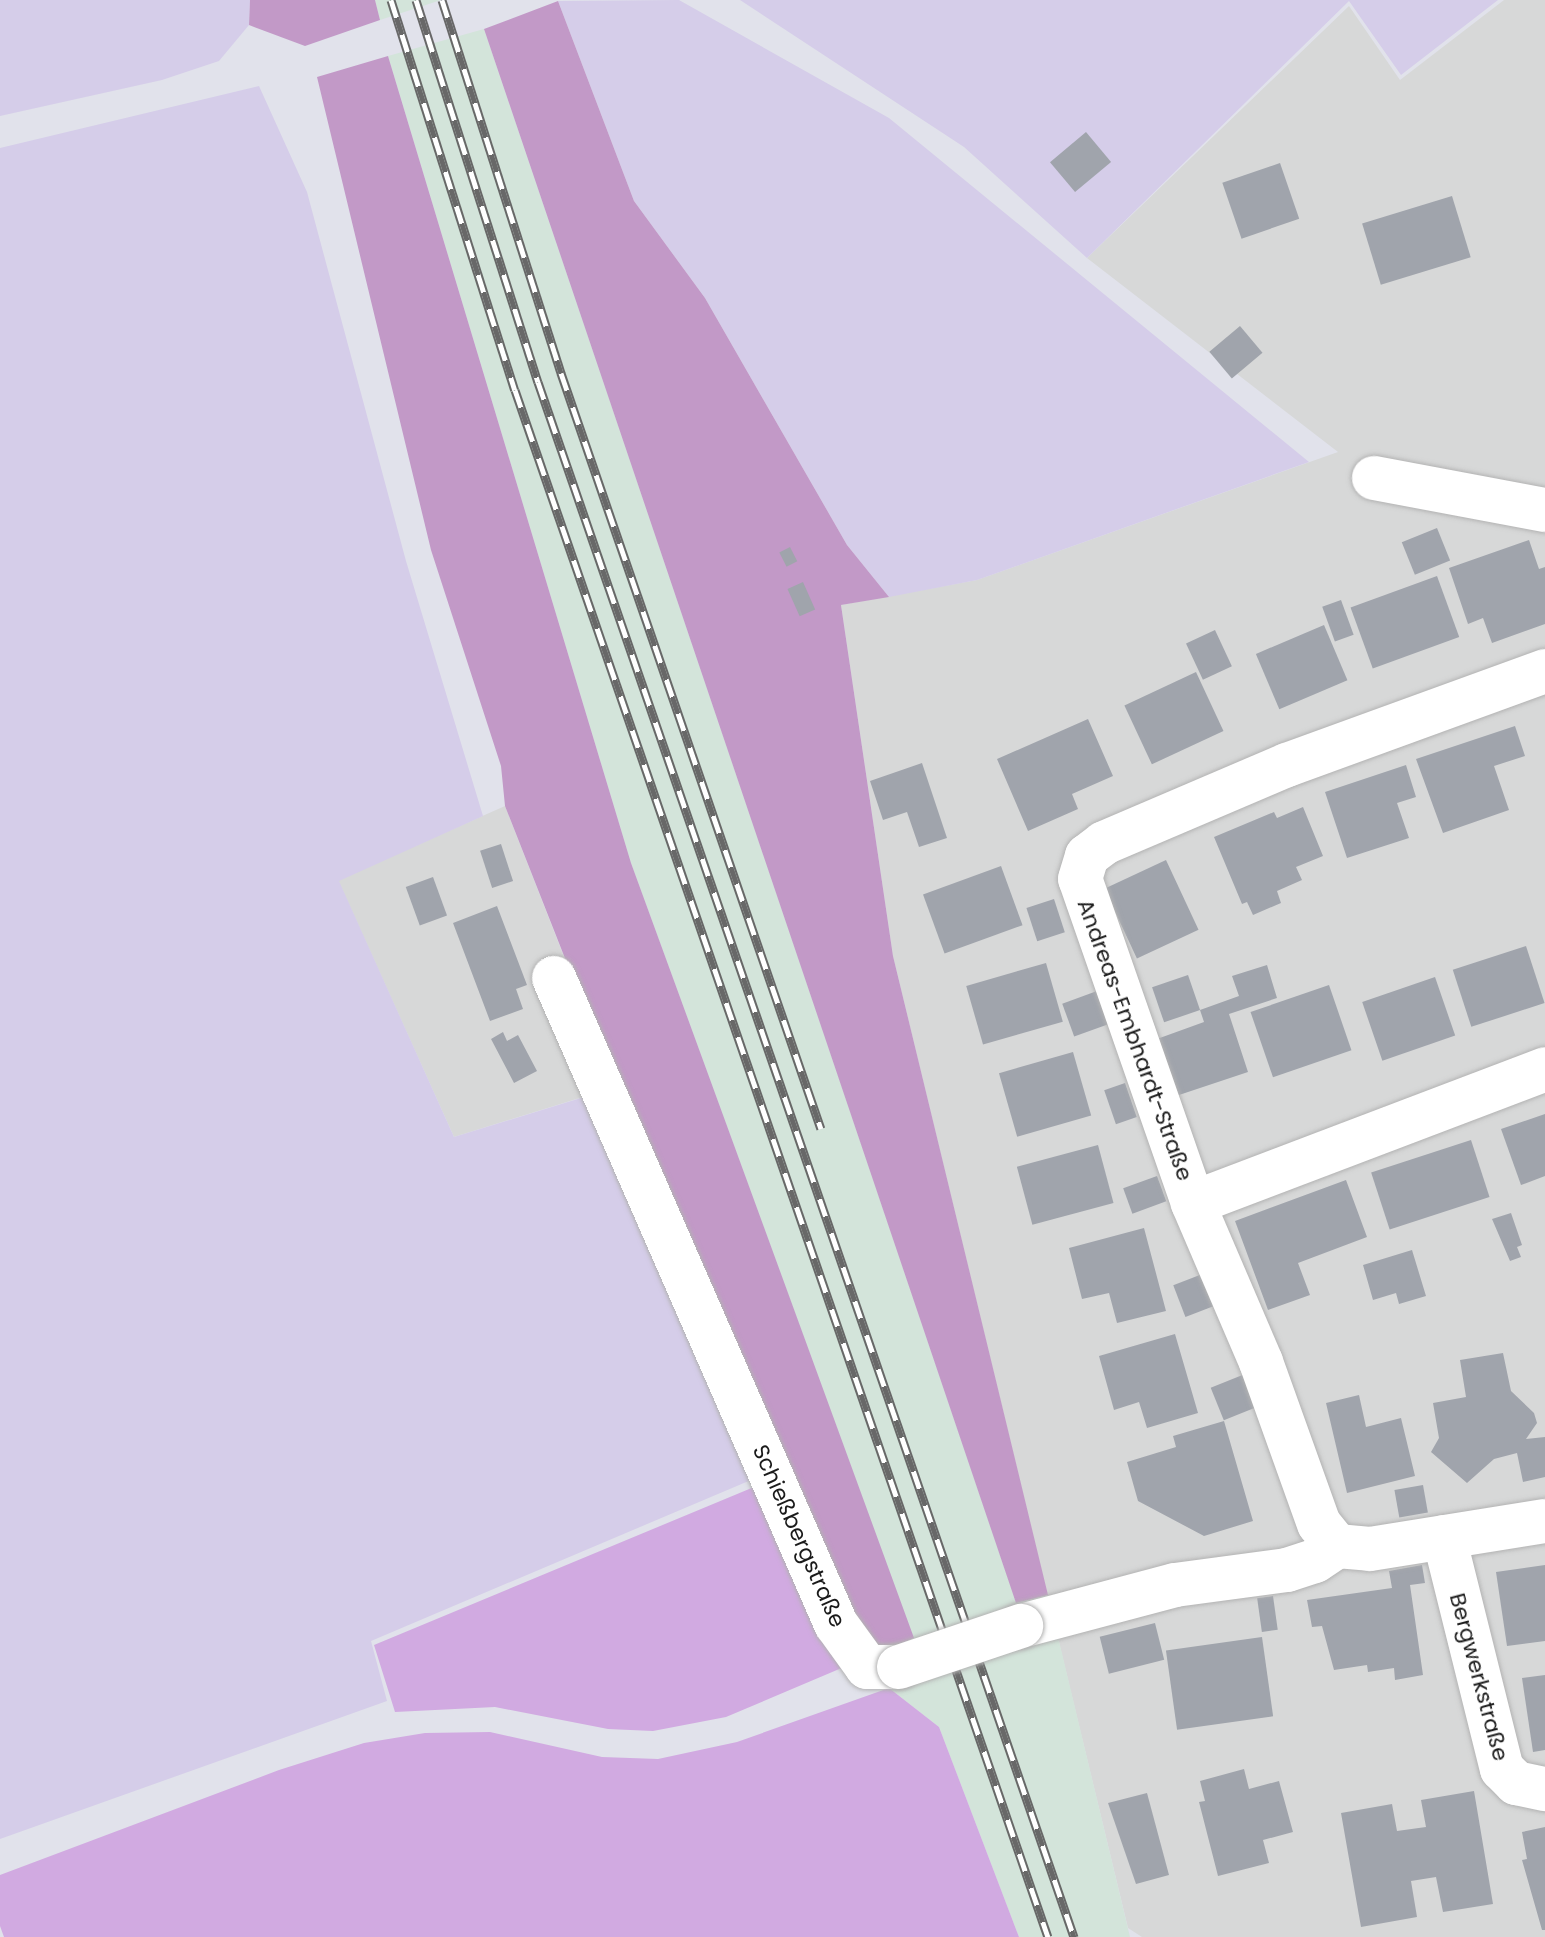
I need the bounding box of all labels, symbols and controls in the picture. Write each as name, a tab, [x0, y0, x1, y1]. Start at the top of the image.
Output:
street label: Andreas-Embhardt-Straße	[1072, 896, 1198, 1184]
street label: Schießbergstraße	[747, 1441, 851, 1631]
street label: Bergwerkstraße	[1444, 1590, 1514, 1764]

